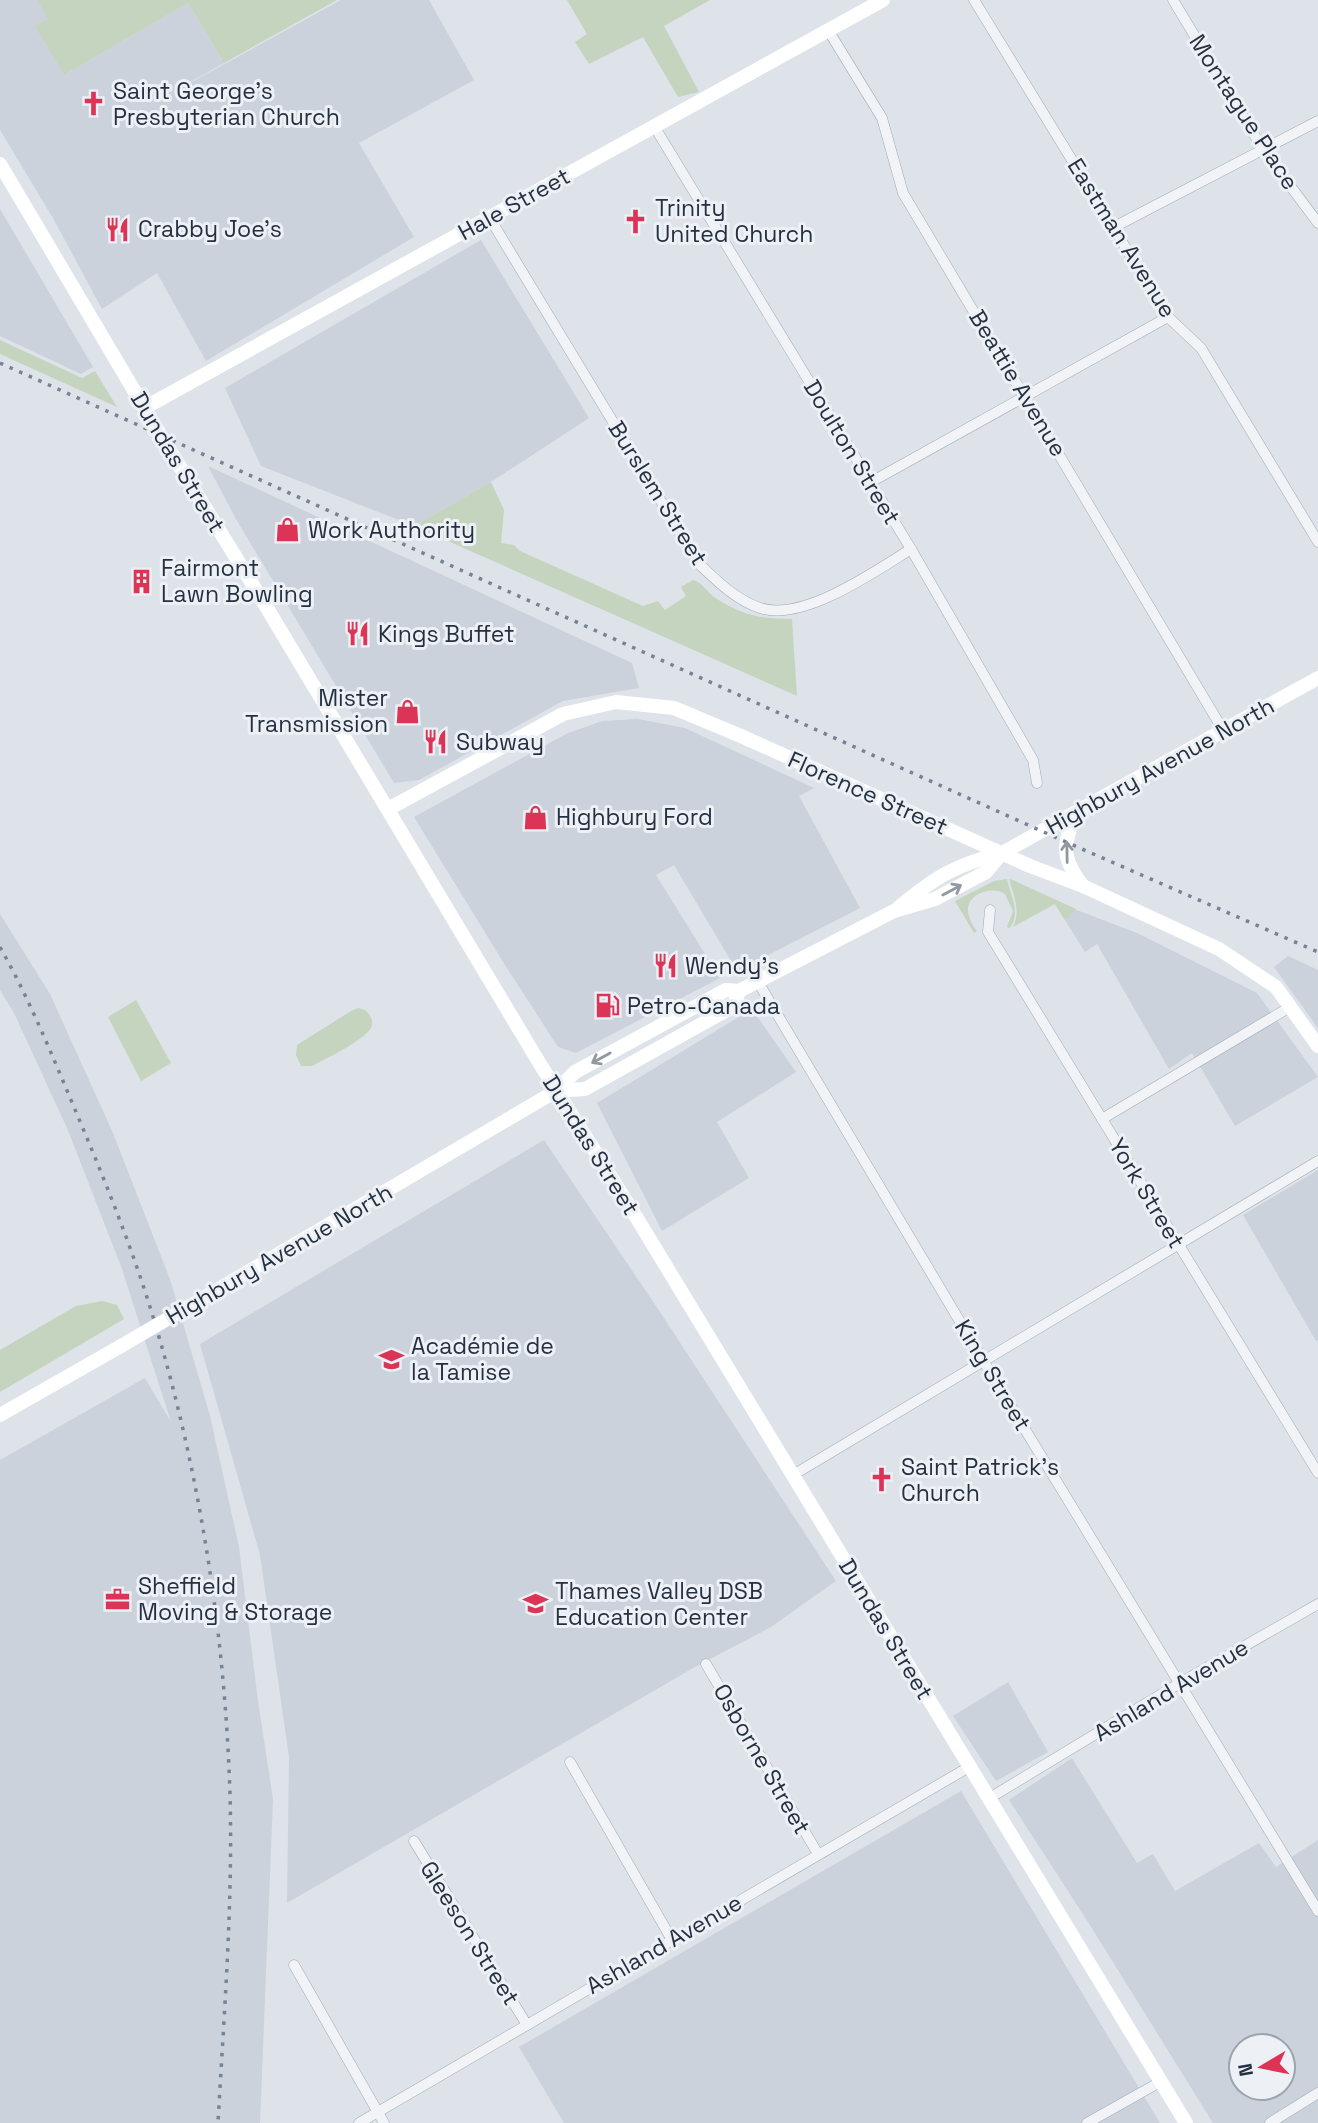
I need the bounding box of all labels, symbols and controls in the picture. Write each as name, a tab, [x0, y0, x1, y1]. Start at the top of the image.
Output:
street label: Montague Place	[1183, 29, 1305, 195]
place label: Saint George's Presbyterian Church	[113, 76, 340, 132]
church icon: Saint George's Presbyterian Church	[79, 90, 107, 118]
street label: Eastman Avenue	[1061, 153, 1183, 323]
street label: Hale Street	[453, 161, 575, 247]
place label: Trinity United Church	[655, 193, 813, 249]
church icon: Trinity United Church	[621, 207, 649, 235]
place label: Crabby Joe's	[138, 214, 282, 244]
restaurant icon: Crabby Joe's	[104, 215, 132, 243]
street label: Beattie Avenue	[962, 304, 1074, 462]
street label: Doulton Street	[797, 374, 907, 530]
street label: Dundas Street	[124, 386, 232, 538]
street label: Burslem Street	[602, 415, 714, 571]
place label: Work Authority	[308, 515, 475, 545]
shop icon: Work Authority	[274, 516, 302, 544]
place label: Fairmont Lawn Bowling	[161, 553, 313, 609]
building icon: Fairmont Lawn Bowling	[127, 567, 155, 595]
place label: Kings Buffet	[378, 619, 515, 649]
restaurant icon: Kings Buffet	[344, 620, 372, 648]
place label: Mister Transmission	[245, 683, 388, 739]
street label: Highbury Avenue North	[1040, 691, 1280, 841]
shop icon: Mister Transmission	[394, 697, 422, 725]
place label: Subway	[456, 727, 544, 757]
restaurant icon: Subway	[422, 728, 450, 756]
street label: Florence Street	[783, 744, 953, 842]
place label: Highbury Ford	[556, 802, 713, 832]
shop icon: Highbury Ford	[522, 803, 550, 831]
one-way arrow	[1061, 840, 1074, 863]
one-way arrow	[942, 883, 962, 897]
place label: Wendy's	[685, 951, 779, 981]
restaurant icon: Wendy's	[651, 952, 679, 980]
place label: Petro-Canada	[627, 991, 780, 1021]
fuel station icon: Petro-Canada	[593, 992, 621, 1020]
one-way arrow	[591, 1052, 612, 1066]
street label: Dundas Street	[536, 1069, 646, 1221]
street label: York Street	[1102, 1132, 1192, 1254]
street label: Highbury Avenue North	[160, 1177, 398, 1331]
street label: King Street	[948, 1314, 1038, 1436]
place label: Académie de la Tamise	[411, 1331, 554, 1387]
school or university icon: Académie de la Tamise	[377, 1345, 405, 1373]
place label: Saint Patrick's Church	[901, 1452, 1059, 1508]
church icon: Saint Patrick's Church	[867, 1466, 895, 1494]
street label: Dundas Street	[832, 1553, 940, 1705]
place label: Sheffield Moving & Storage	[138, 1571, 332, 1627]
place label: Thames Valley DSB Education Center	[555, 1576, 763, 1632]
office icon: Sheffield Moving & Storage	[104, 1585, 132, 1613]
school or university icon: Thames Valley DSB Education Center	[521, 1590, 549, 1618]
street label: Ashland Avenue	[1088, 1632, 1254, 1748]
street label: Osborne Street	[707, 1678, 817, 1840]
street label: Gleeson Street	[414, 1855, 526, 2011]
street label: Ashland Avenue	[581, 1887, 747, 2001]
north arrow	[1227, 2032, 1297, 2102]
text: N	[1232, 2061, 1259, 2078]

